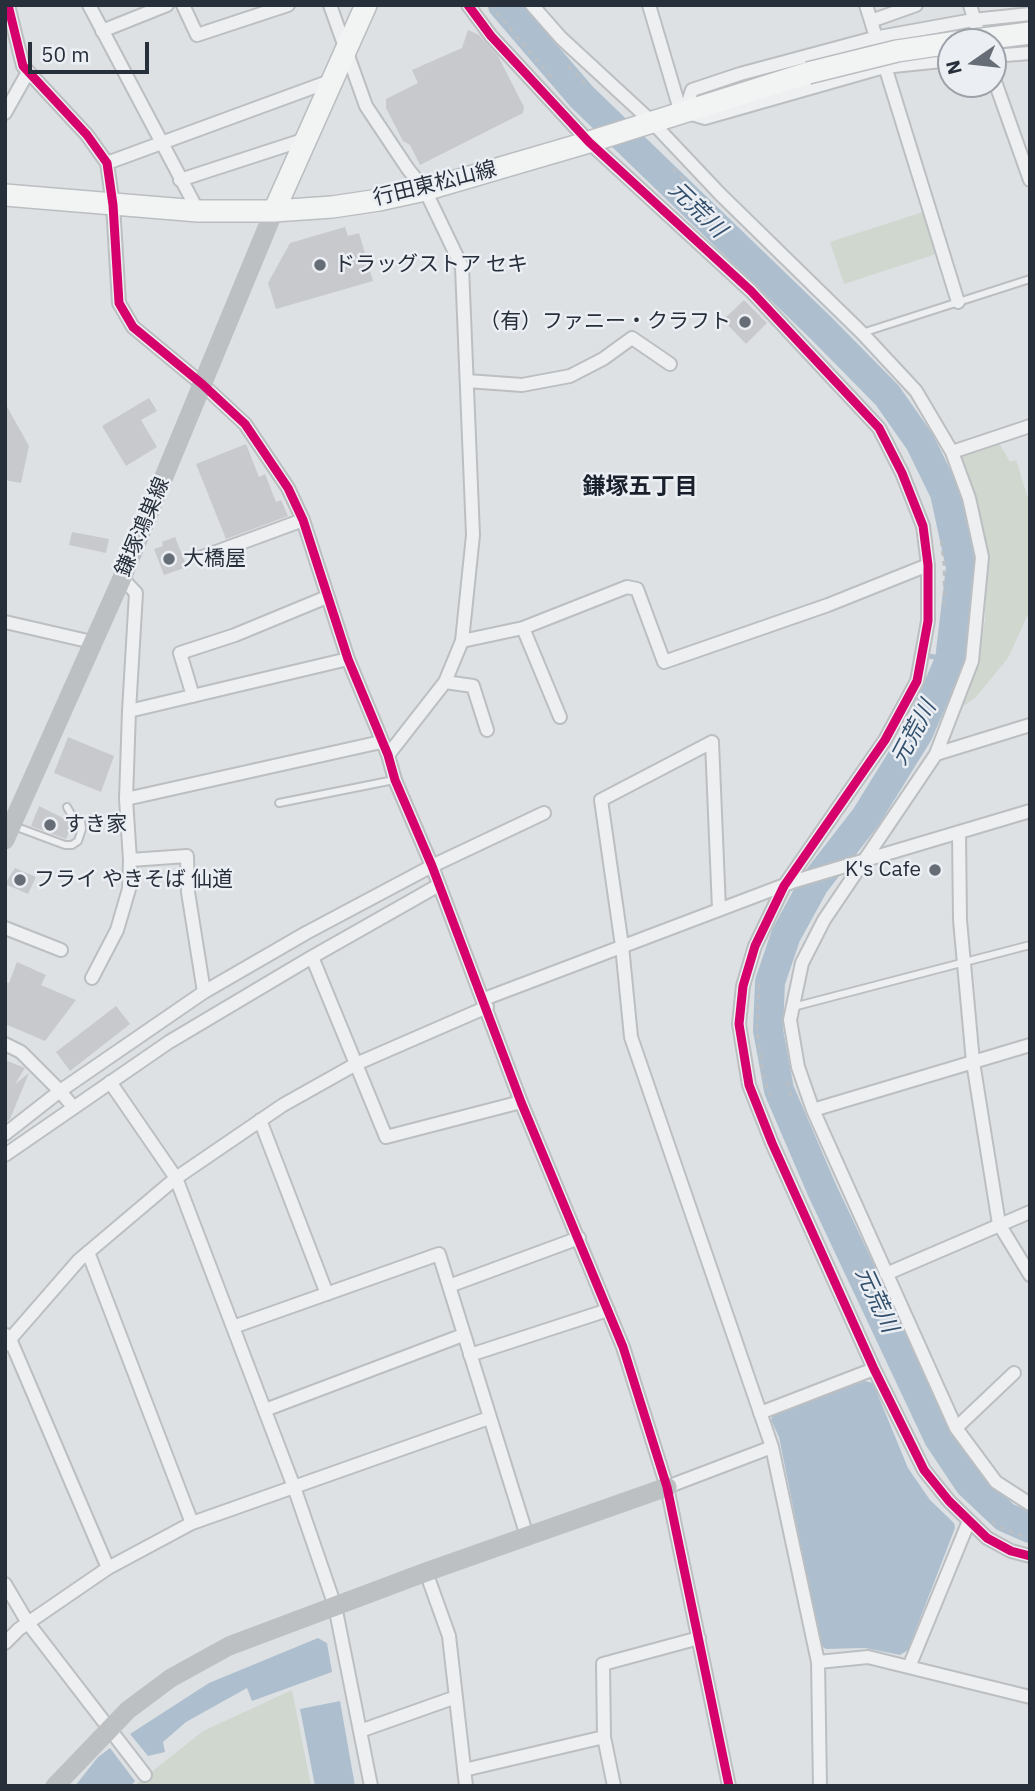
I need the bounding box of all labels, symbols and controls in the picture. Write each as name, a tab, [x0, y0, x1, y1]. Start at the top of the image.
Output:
scale bar	[32, 28, 152, 72]
north arrow	[937, 28, 1007, 98]
text: 50 m	[41, 40, 90, 68]
text: N	[940, 58, 967, 77]
street label: 行田東松山線	[371, 157, 499, 211]
water label: 元荒川	[663, 176, 731, 244]
place label: ドラッグストア セキ	[334, 252, 528, 278]
marker: ドラッグストア セキ	[312, 257, 328, 273]
place label: （有）ファニー・クラフト	[479, 309, 731, 335]
marker: （有）ファニー・クラフト	[737, 314, 753, 330]
district label: 鎌塚五丁目	[583, 473, 697, 501]
street label: 鎌塚鴻巣線	[111, 474, 175, 580]
place label: 大橋屋	[183, 546, 246, 572]
marker: 大橋屋	[161, 551, 177, 567]
water label: 元荒川	[886, 696, 942, 770]
place label: すき家	[64, 812, 127, 838]
marker: すき家	[42, 817, 58, 833]
place label: K's Cafe	[845, 857, 921, 883]
marker: K's Cafe	[927, 862, 943, 878]
place label: フライ やきそば 仙道	[34, 867, 233, 893]
marker: フライ やきそば 仙道	[12, 872, 28, 888]
water label: 元荒川	[849, 1263, 903, 1337]

